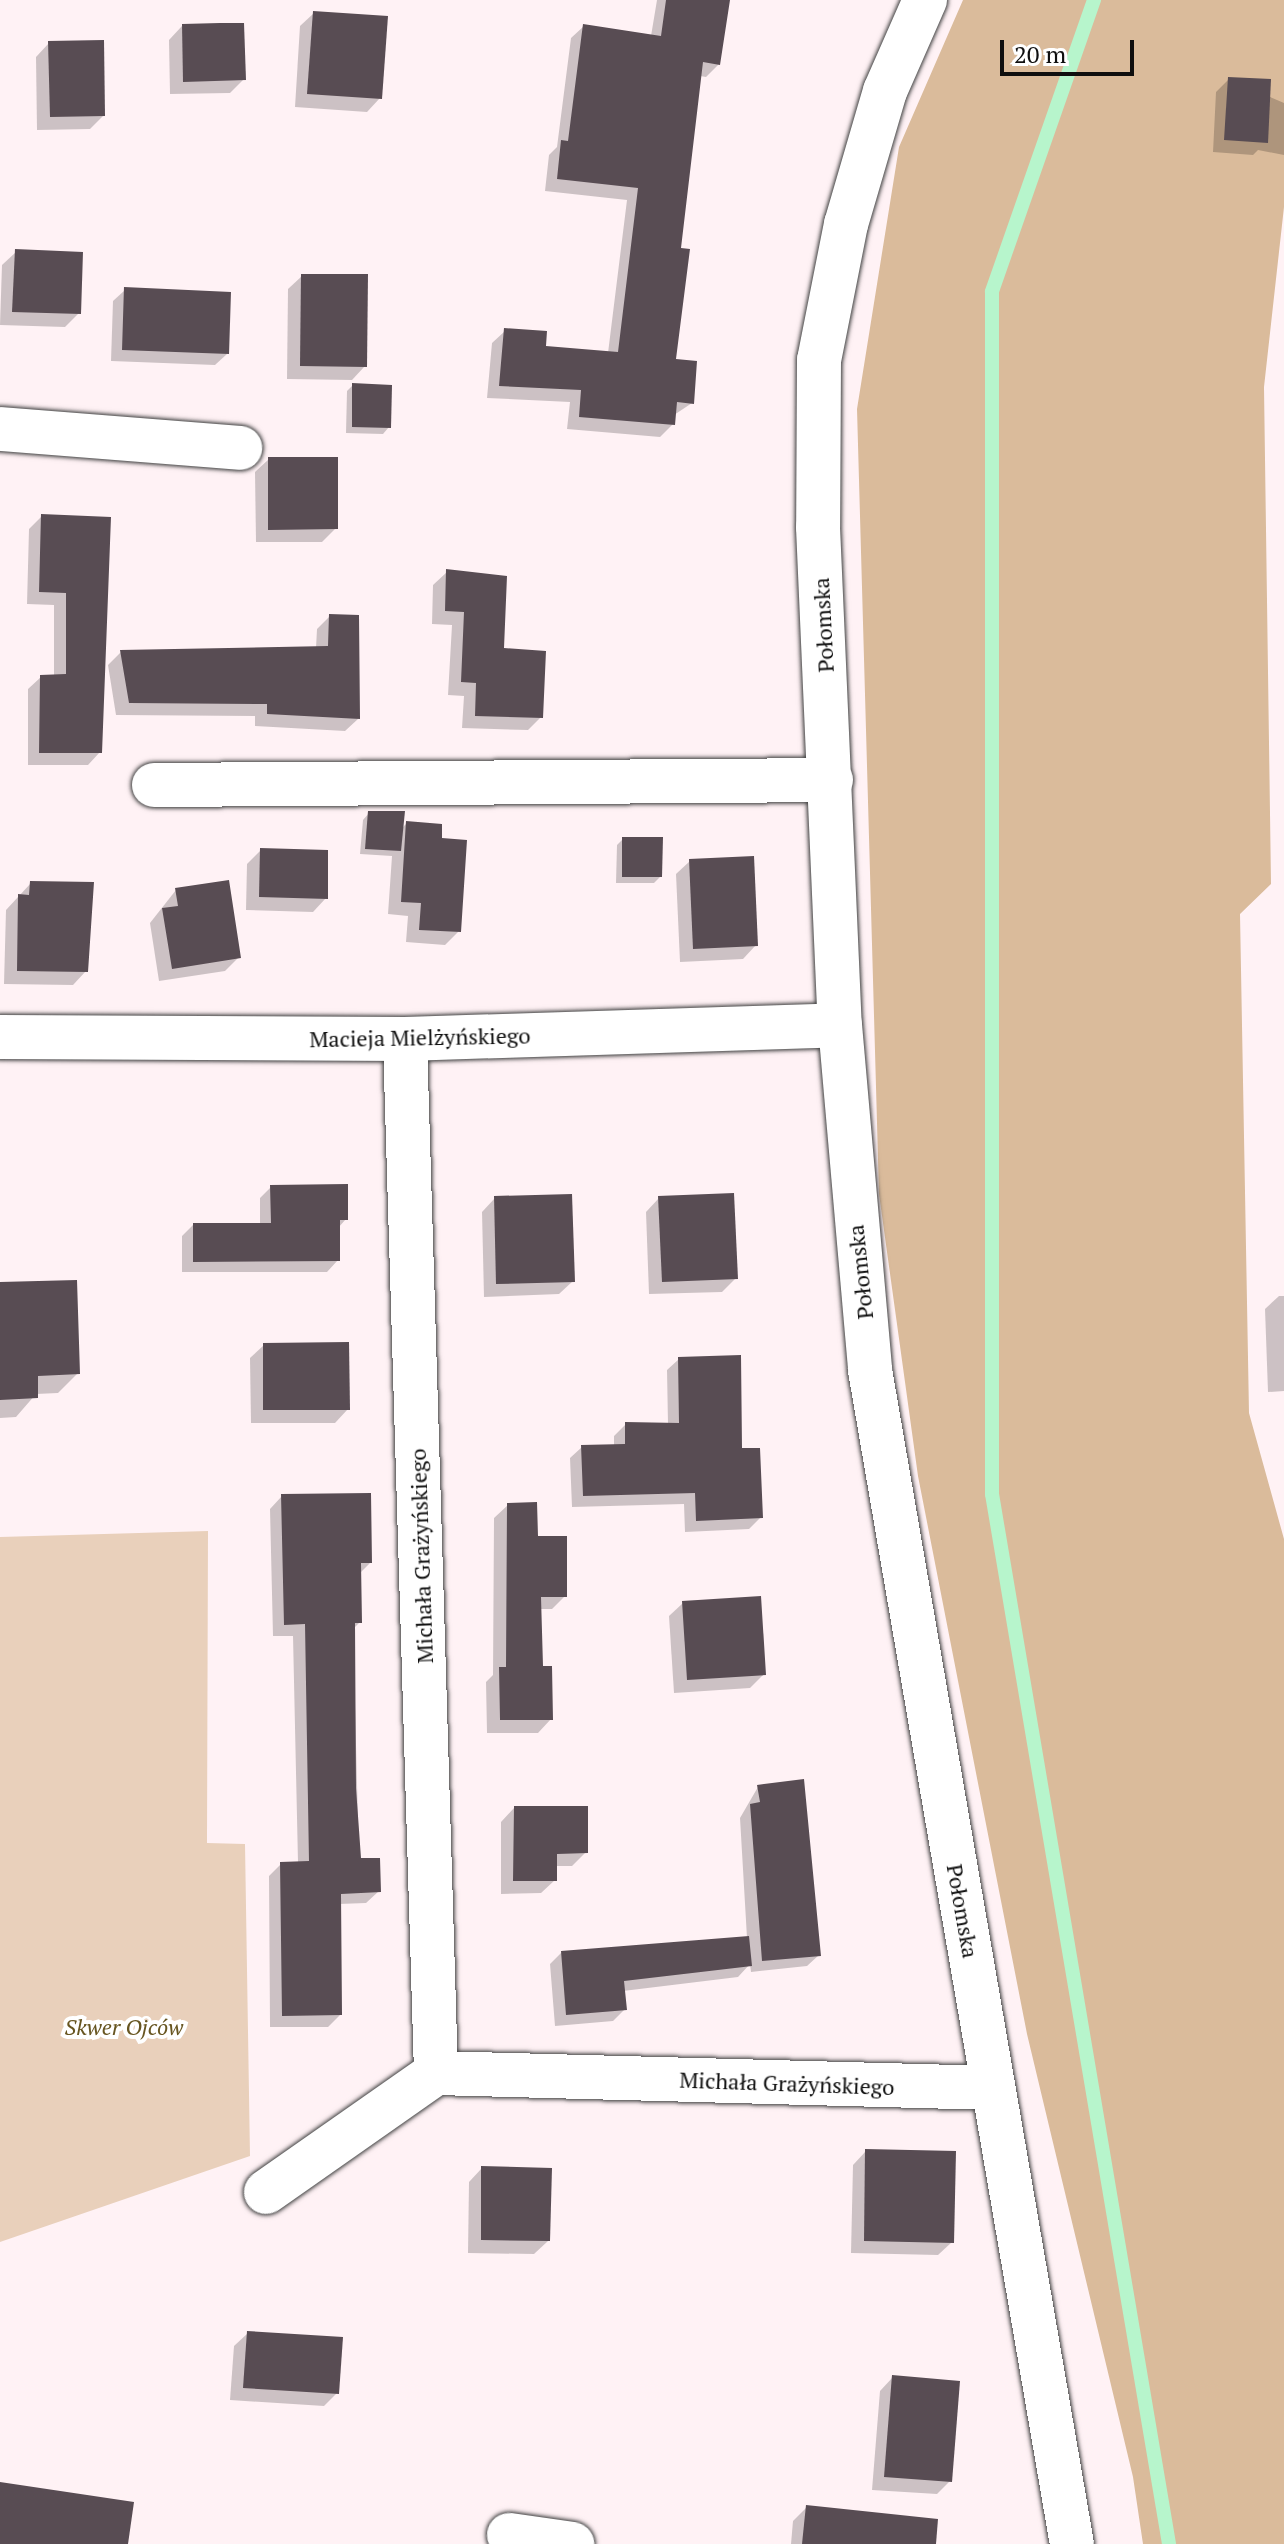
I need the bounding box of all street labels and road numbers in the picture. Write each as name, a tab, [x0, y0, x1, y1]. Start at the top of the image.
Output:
street label: Połomska	[807, 577, 839, 673]
street label: Macieja Mielżyńskiego	[309, 1022, 531, 1052]
street label: Połomska	[842, 1223, 878, 1321]
street label: Michała Grażyńskiego	[404, 1448, 438, 1664]
street label: Połomska	[942, 1862, 984, 1960]
street label: Michała Grażyńskiego	[679, 2066, 895, 2100]

